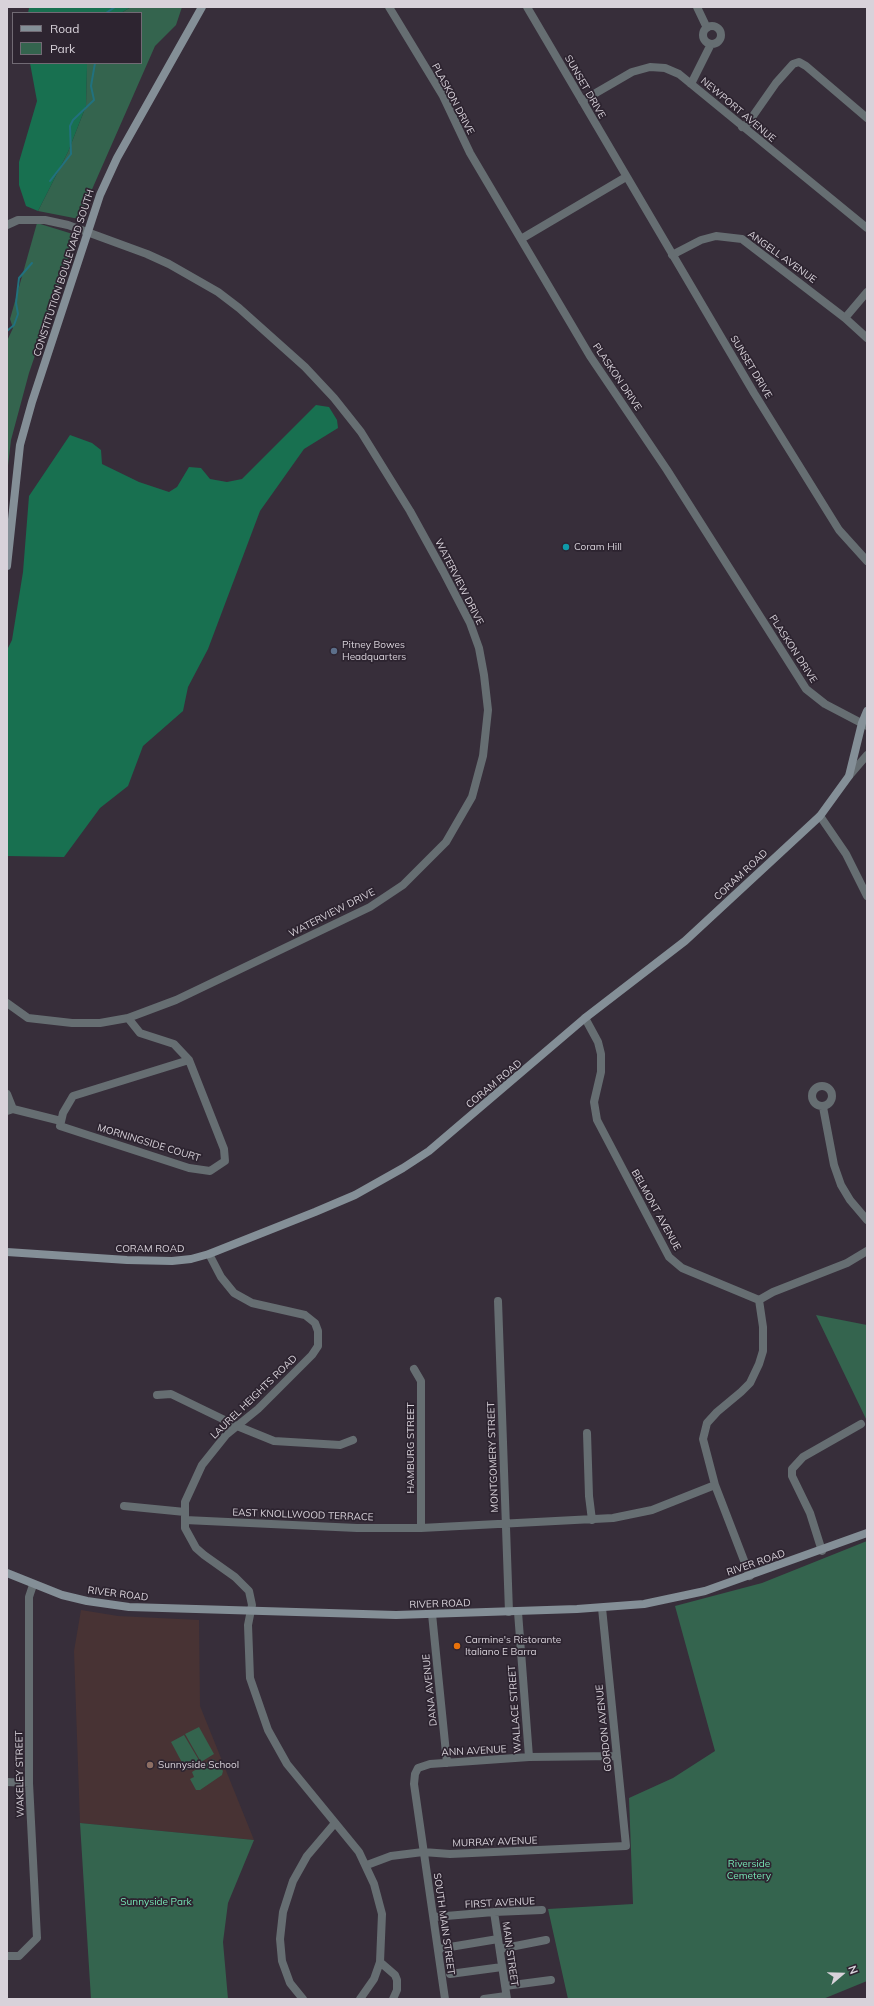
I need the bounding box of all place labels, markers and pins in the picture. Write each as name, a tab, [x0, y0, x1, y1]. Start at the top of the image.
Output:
place label: Coram Hill	[574, 541, 622, 553]
marker: Coram Hill	[561, 542, 571, 552]
place label: Pitney Bowes Headquarters	[342, 639, 406, 662]
marker: Pitney Bowes Headquarters	[329, 646, 339, 656]
place label: Carmine's Ristorante Italiano E Barra	[465, 1634, 561, 1658]
marker: Carmine's Ristorante Italiano E Barra	[452, 1641, 462, 1651]
place label: Sunnyside School	[158, 1759, 239, 1771]
marker: Sunnyside School	[145, 1760, 155, 1770]

